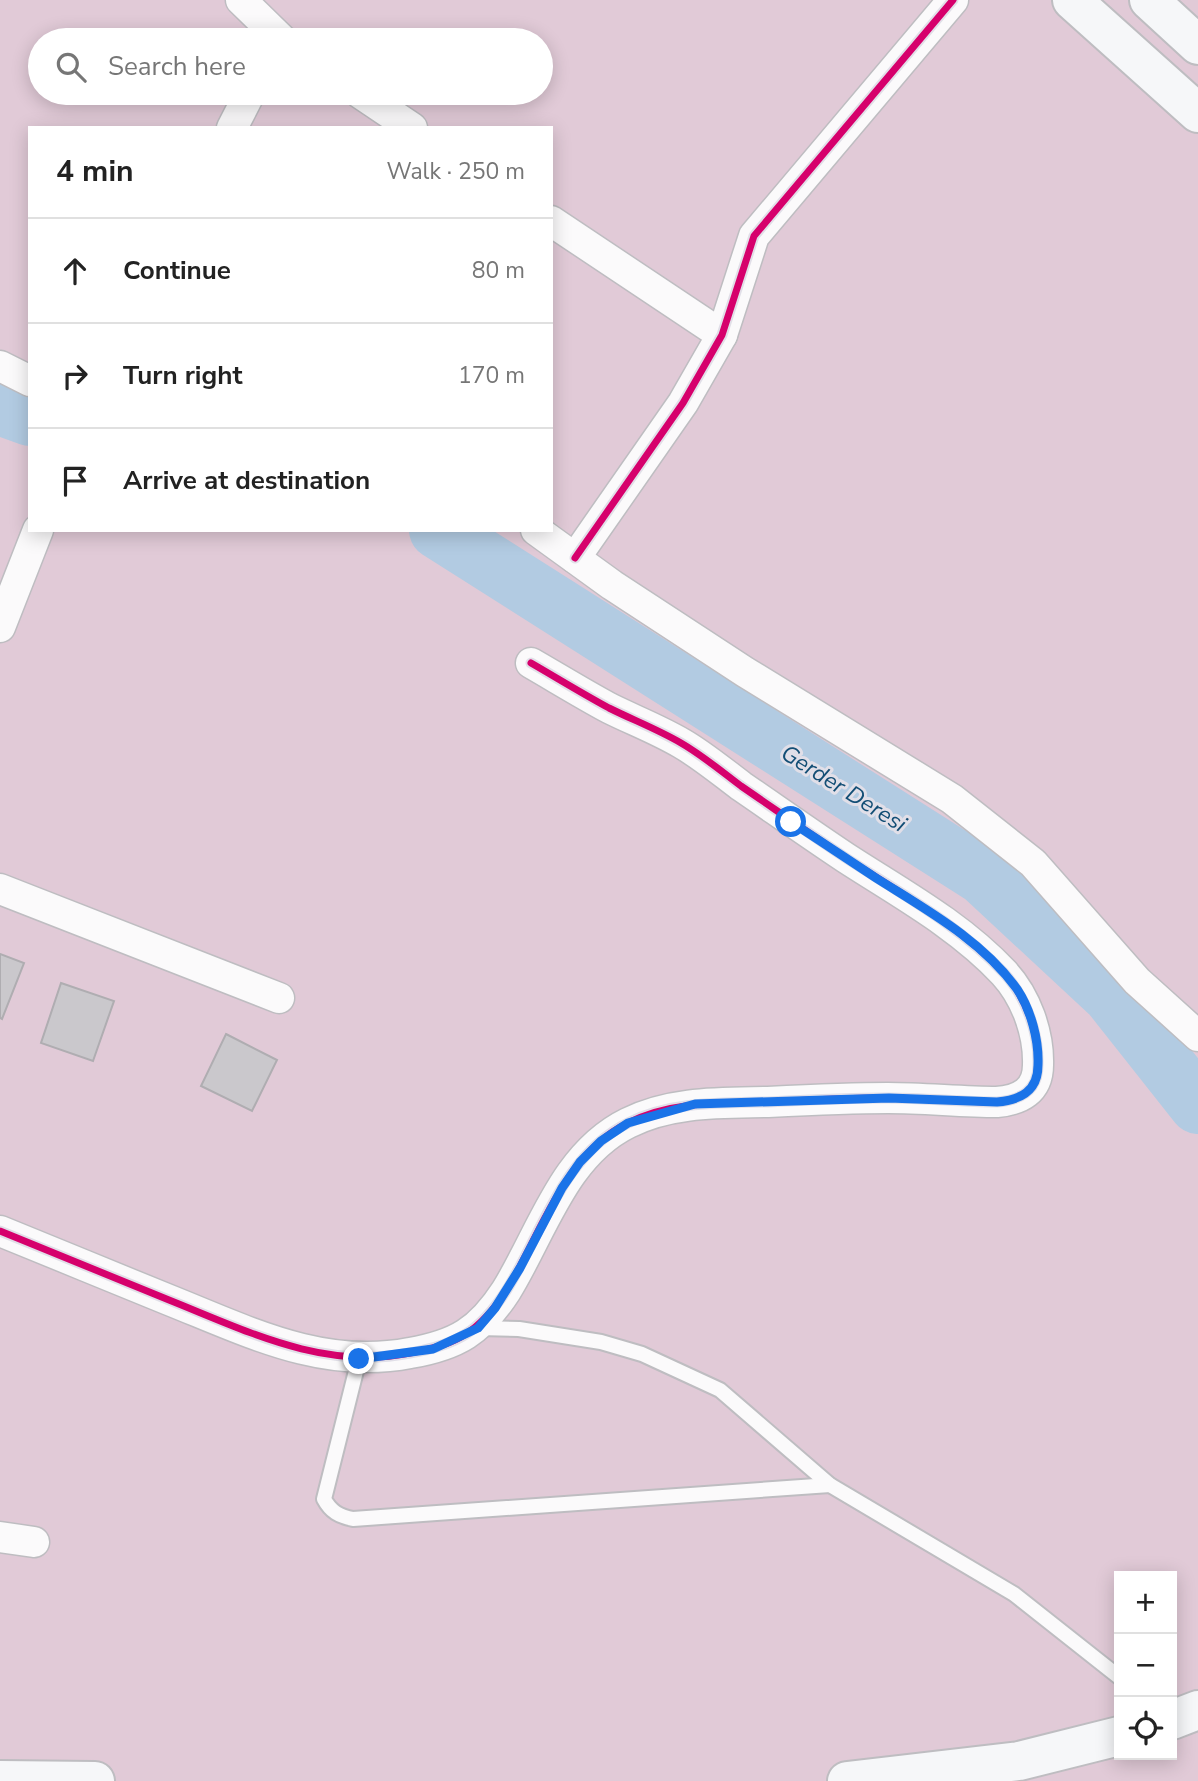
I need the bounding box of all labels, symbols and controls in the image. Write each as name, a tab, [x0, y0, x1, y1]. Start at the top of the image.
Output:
search box	[28, 28, 553, 105]
icon: search	[52, 48, 90, 86]
text: Search here	[108, 49, 246, 84]
text: 4 min	[56, 151, 134, 192]
text: Walk · 250 m	[386, 156, 525, 187]
icon: ahead	[56, 252, 94, 290]
text: Continue	[123, 253, 231, 288]
text: 80 m	[472, 255, 525, 286]
icon: right	[56, 357, 94, 395]
text: Turn right	[123, 358, 242, 393]
text: 170 m	[458, 360, 525, 391]
icon: arrive	[56, 462, 94, 500]
text: Arrive at destination	[123, 463, 370, 498]
water label: Gerder Deresi	[775, 737, 913, 840]
route start	[775, 806, 806, 837]
route end	[343, 1343, 374, 1374]
map controls	[1114, 1571, 1177, 1760]
button: +	[1114, 1571, 1177, 1634]
button: −	[1114, 1634, 1177, 1697]
button: locate	[1114, 1697, 1177, 1760]

